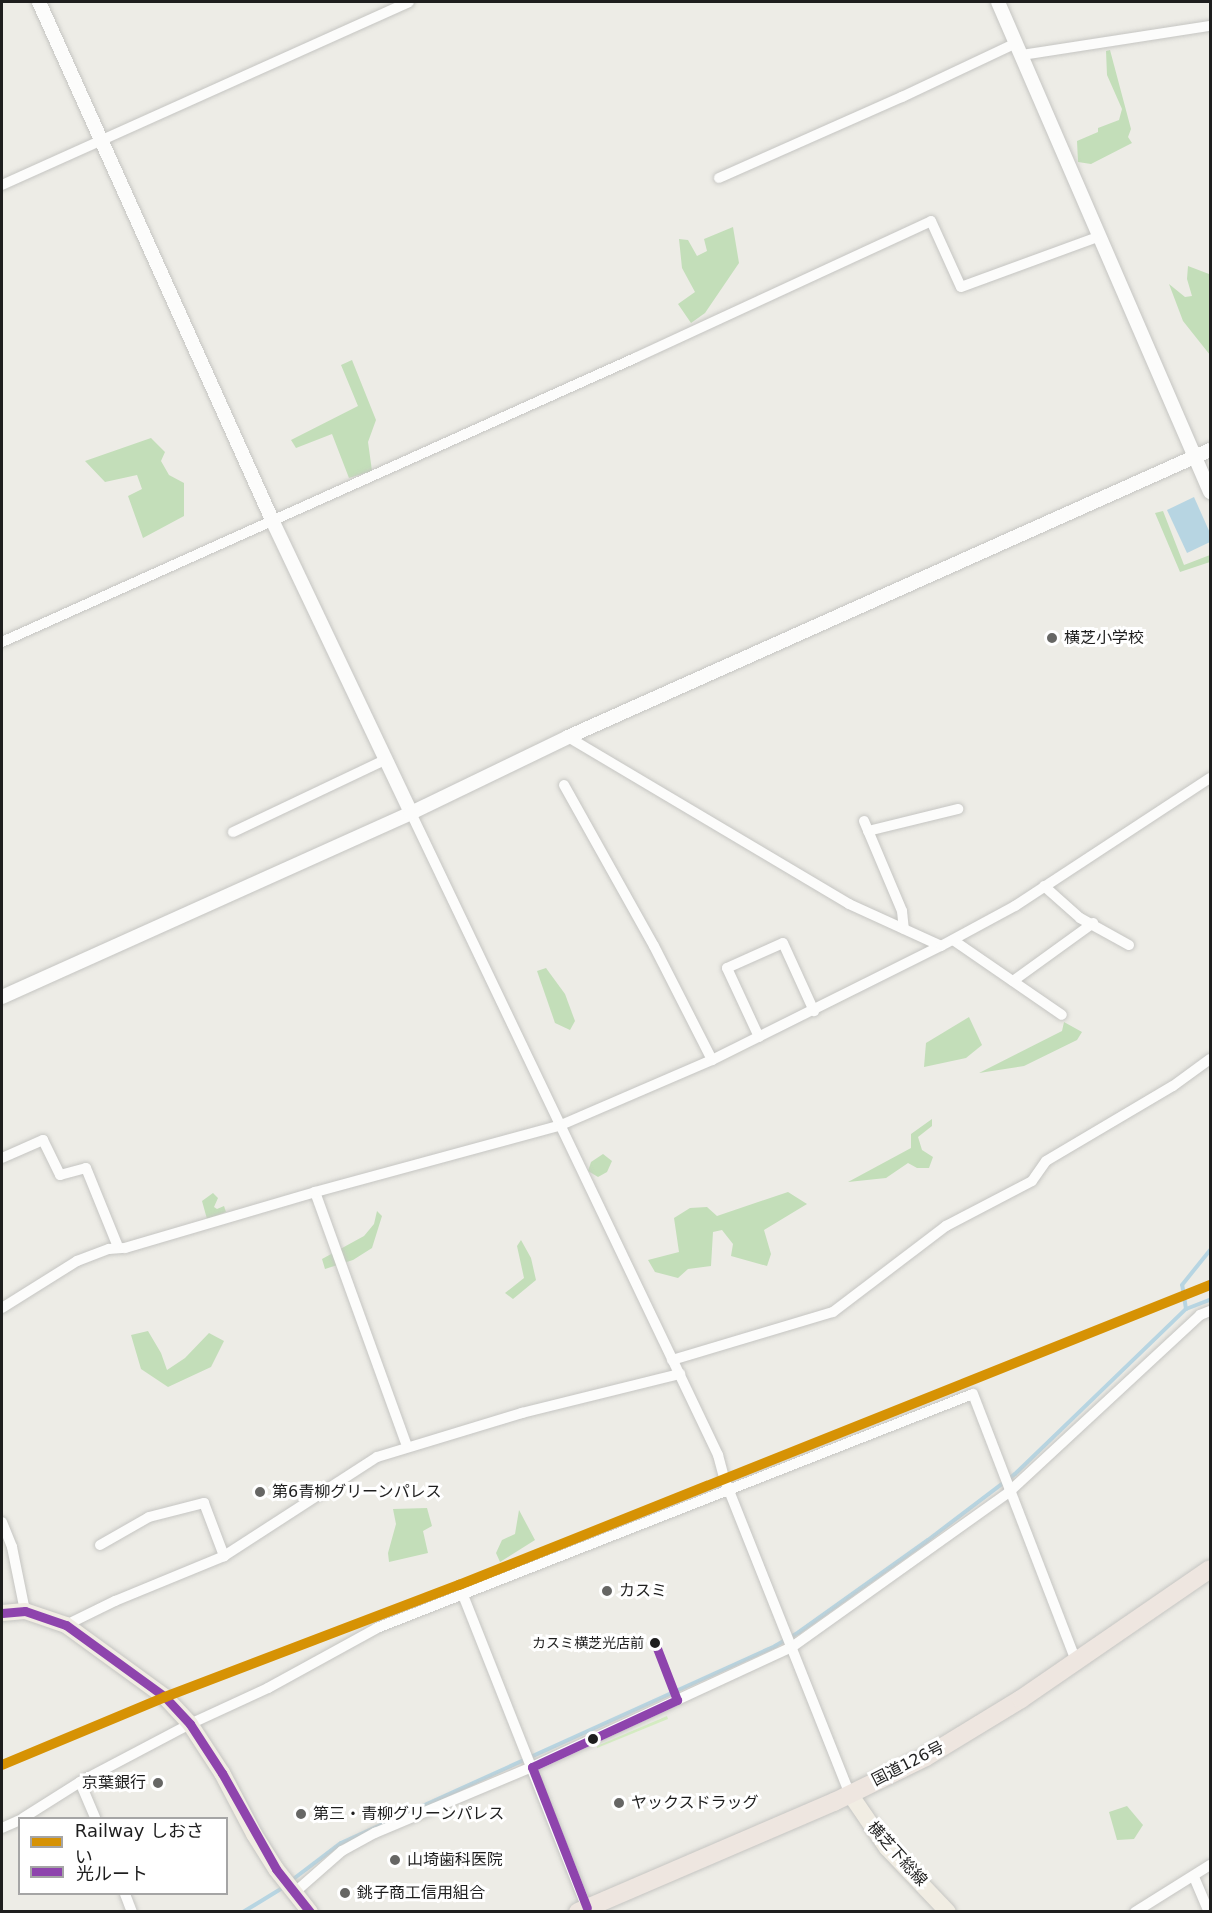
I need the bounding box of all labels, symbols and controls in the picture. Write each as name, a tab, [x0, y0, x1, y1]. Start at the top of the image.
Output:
place label: 横芝小学校	[1064, 628, 1144, 648]
marker: 横芝小学校	[1045, 631, 1059, 645]
place label: 第6青柳グリーンパレス	[272, 1482, 442, 1502]
marker: 第6青柳グリーンパレス	[253, 1485, 267, 1499]
place label: カスミ	[619, 1581, 667, 1601]
marker: カスミ	[600, 1584, 614, 1598]
place label: カスミ横芝光店前	[532, 1635, 644, 1651]
marker: カスミ横芝光店前	[649, 1637, 661, 1649]
unlabelled marker	[587, 1733, 599, 1745]
street label: 国道126号	[869, 1738, 947, 1790]
place label: 京葉銀行	[82, 1773, 146, 1793]
marker: 京葉銀行	[151, 1776, 165, 1790]
place label: ヤックスドラッグ	[631, 1793, 759, 1813]
marker: ヤックスドラッグ	[612, 1796, 626, 1810]
place label: 第三・青柳グリーンパレス	[313, 1804, 505, 1824]
marker: 第三・青柳グリーンパレス	[294, 1807, 308, 1821]
legend	[18, 1817, 228, 1895]
street label: 横芝下総線	[863, 1818, 931, 1890]
text: Railway しおさい	[75, 1820, 204, 1867]
place label: 山埼歯科医院	[407, 1850, 503, 1870]
marker: 山埼歯科医院	[388, 1853, 402, 1867]
text: 光ルート	[76, 1863, 148, 1884]
place label: 銚子商工信用組合	[357, 1883, 485, 1903]
marker: 銚子商工信用組合	[338, 1886, 352, 1900]

